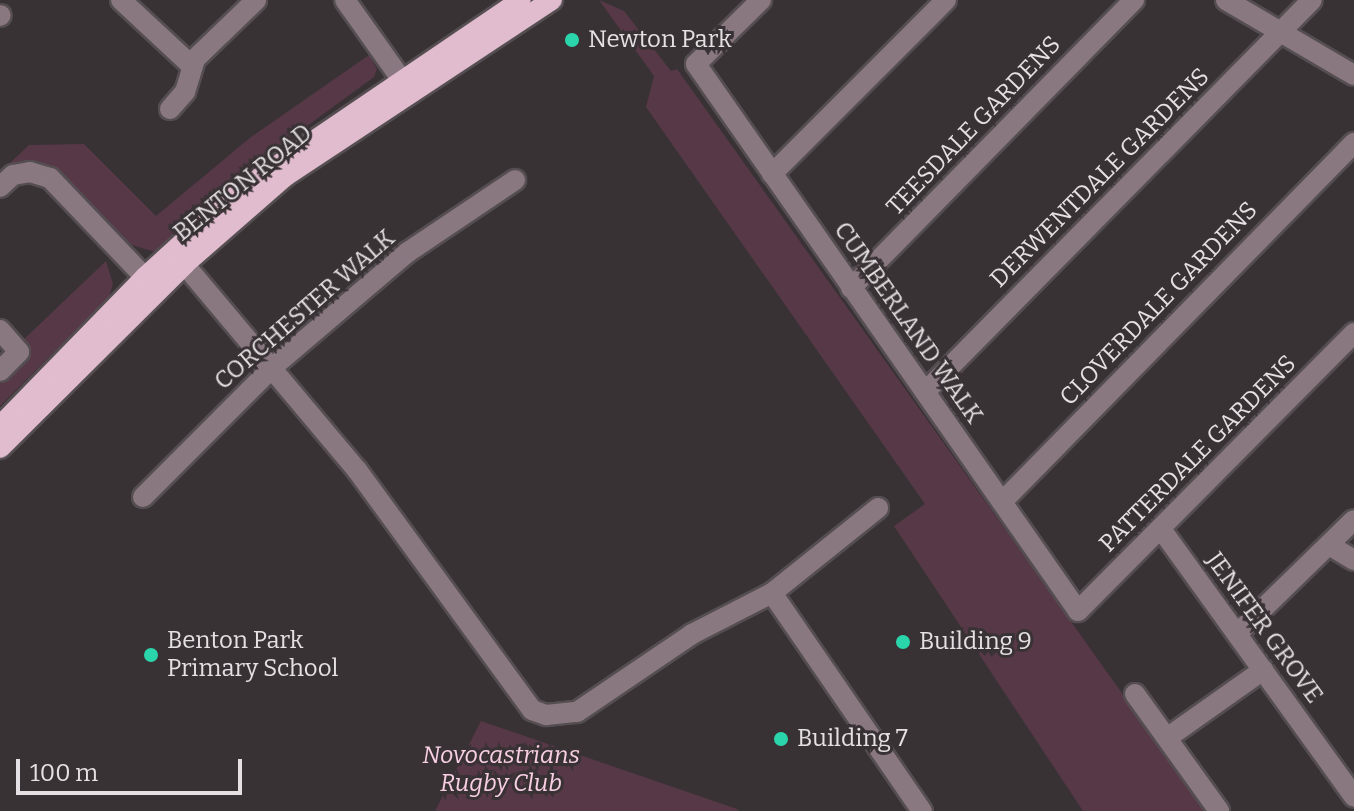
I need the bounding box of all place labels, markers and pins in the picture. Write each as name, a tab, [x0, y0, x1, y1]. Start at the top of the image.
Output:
place label: Newton Park	[588, 26, 731, 54]
marker: Newton Park	[563, 31, 581, 49]
place label: Benton Park Primary School	[167, 627, 338, 683]
place label: Building 9	[919, 628, 1032, 656]
marker: Building 9	[894, 633, 912, 651]
marker: Benton Park Primary School	[142, 646, 160, 664]
place label: Building 7	[797, 725, 908, 753]
marker: Building 7	[772, 730, 790, 748]

